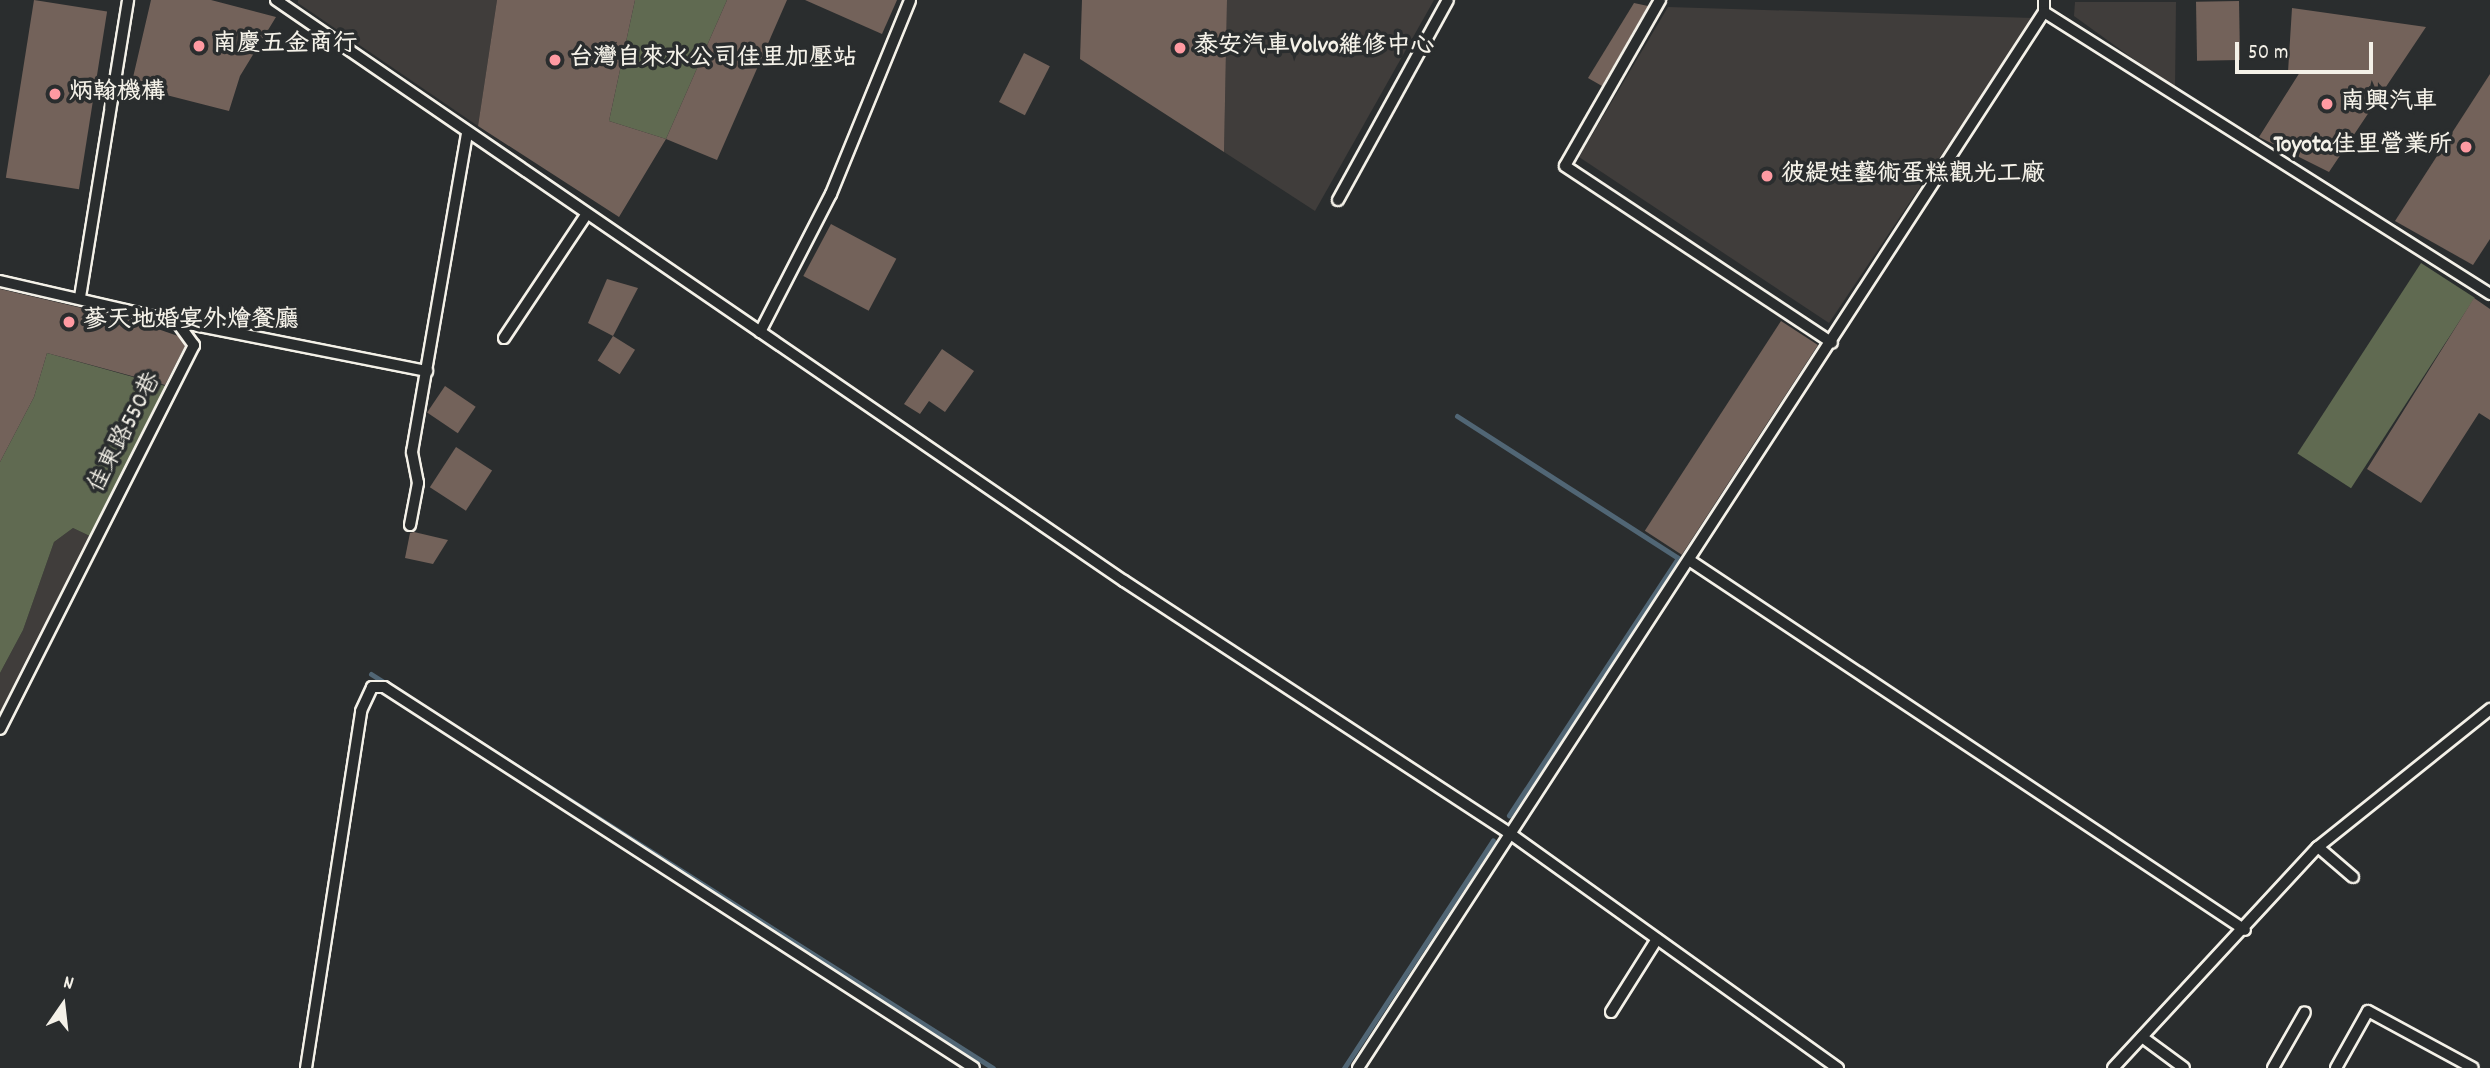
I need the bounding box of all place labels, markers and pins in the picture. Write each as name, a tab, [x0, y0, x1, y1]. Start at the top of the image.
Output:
place label: 南慶五金商行	[213, 32, 357, 60]
place label: 泰安汽車Volvo維修中心	[1194, 34, 1435, 62]
marker: 南慶五金商行	[191, 38, 207, 54]
marker: 泰安汽車Volvo維修中心	[1172, 40, 1188, 56]
place label: 台灣自來水公司佳里加壓站	[569, 46, 857, 74]
marker: 台灣自來水公司佳里加壓站	[547, 52, 563, 68]
place label: 炳翰機構	[69, 80, 165, 108]
marker: 炳翰機構	[47, 86, 63, 102]
place label: 南興汽車	[2341, 90, 2437, 118]
marker: 南興汽車	[2319, 96, 2335, 112]
place label: Toyota佳里營業所	[2273, 133, 2452, 161]
marker: Toyota佳里營業所	[2458, 139, 2474, 155]
place label: 彼緹娃藝術蛋糕觀光工廠	[1781, 162, 2045, 190]
marker: 彼緹娃藝術蛋糕觀光工廠	[1759, 168, 1775, 184]
place label: 蔘天地婚宴外燴餐廳	[83, 308, 299, 336]
marker: 蔘天地婚宴外燴餐廳	[61, 314, 77, 330]

